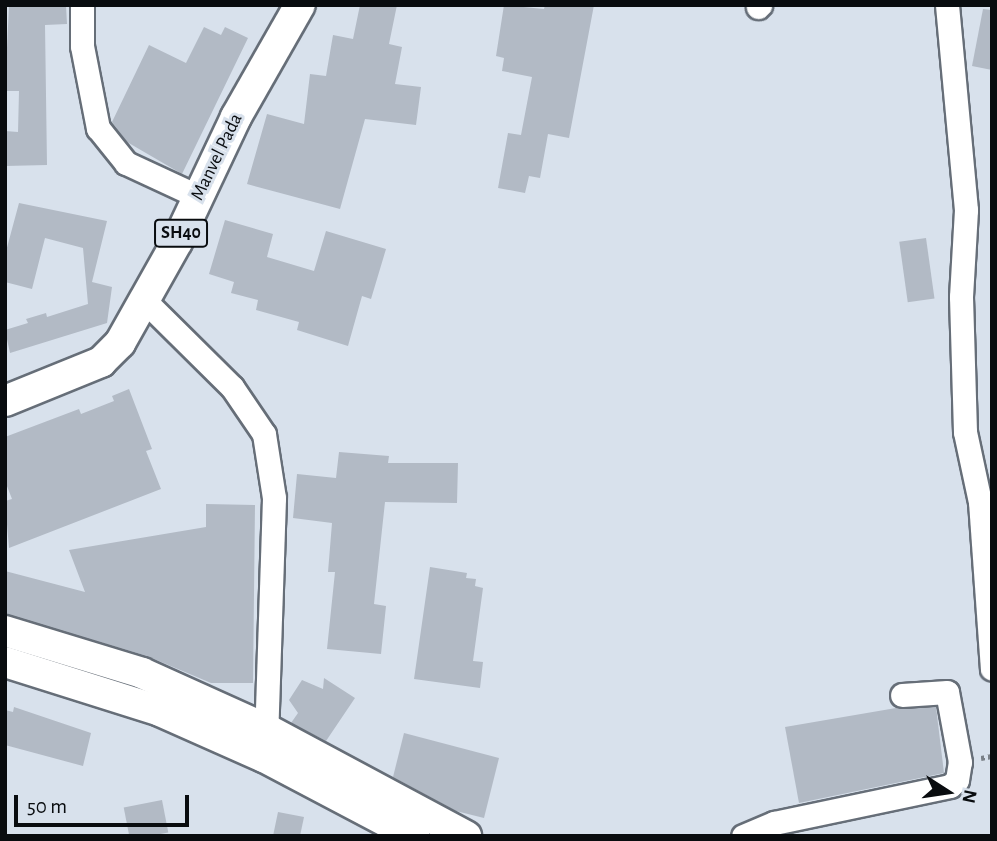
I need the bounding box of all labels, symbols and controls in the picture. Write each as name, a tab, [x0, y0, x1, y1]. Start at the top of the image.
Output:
street label: Manvel Pada	[186, 110, 248, 204]
road number: SH40	[153, 218, 209, 247]
north arrow	[913, 757, 983, 827]
scale bar	[18, 782, 192, 826]
text: N	[958, 788, 980, 805]
text: 50 m	[27, 796, 67, 817]

